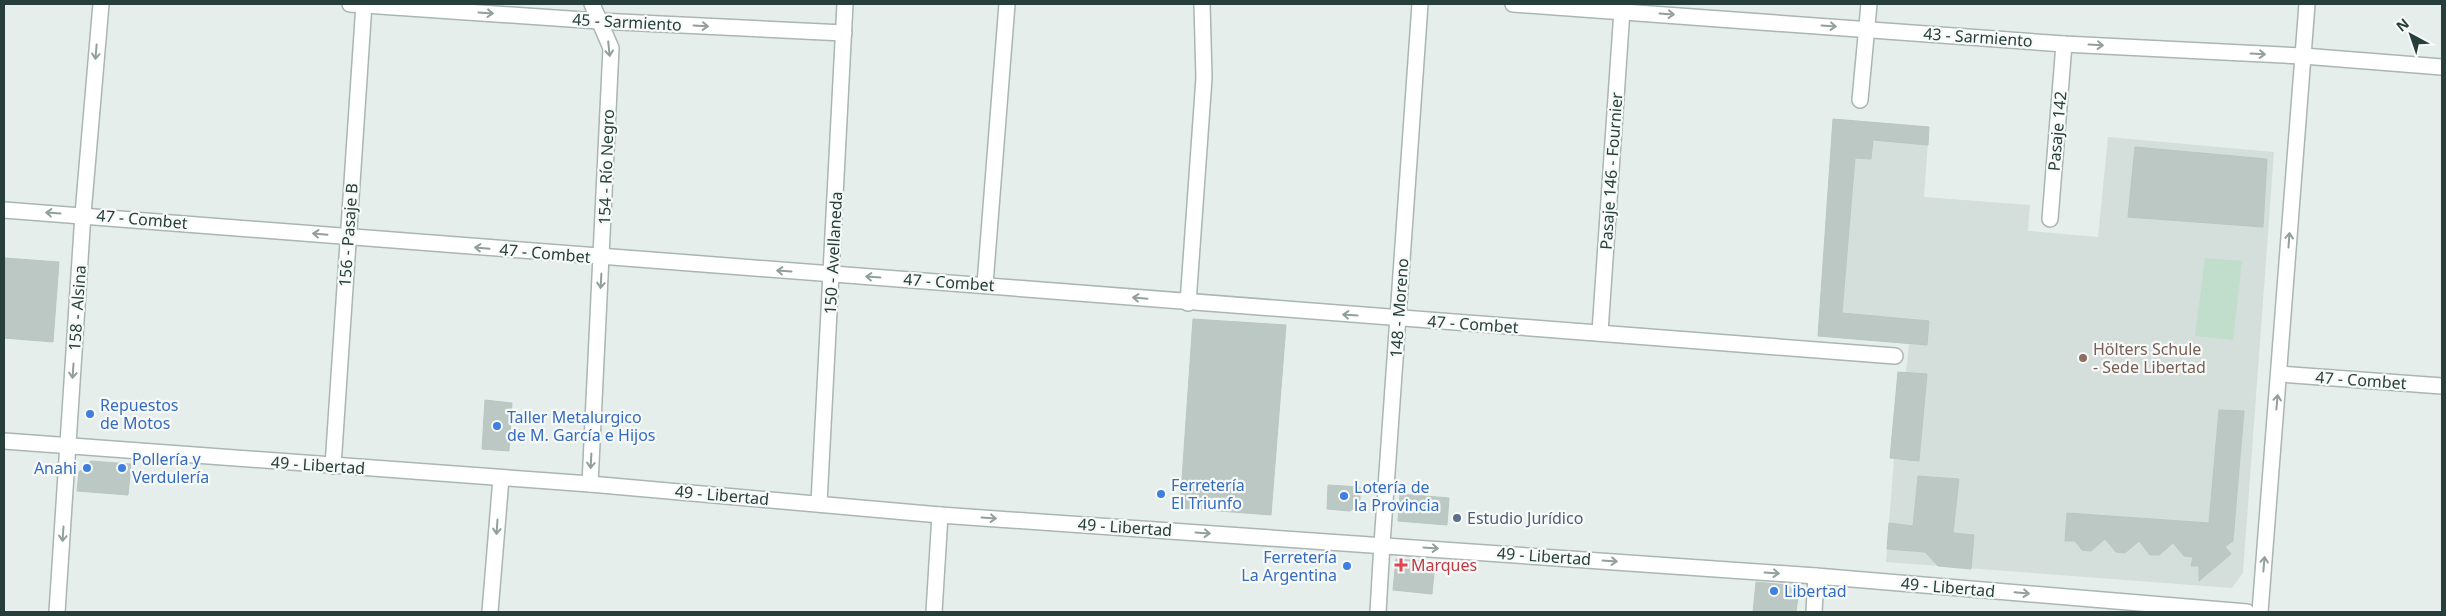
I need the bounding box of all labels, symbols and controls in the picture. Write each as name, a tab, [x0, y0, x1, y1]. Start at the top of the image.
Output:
street label: 45 - Sarmiento	[572, 8, 682, 36]
one-way arrow	[478, 9, 494, 18]
one-way arrow	[1659, 9, 1675, 18]
north arrow	[2386, 10, 2436, 60]
text: N	[2392, 14, 2413, 36]
one-way arrow	[692, 21, 708, 30]
one-way arrow	[1821, 21, 1837, 30]
street label: 43 - Sarmiento	[1923, 22, 2033, 52]
one-way arrow	[604, 40, 614, 56]
one-way arrow	[2087, 41, 2103, 50]
one-way arrow	[92, 44, 101, 60]
one-way arrow	[2250, 49, 2266, 58]
street label: Pasaje 142	[2043, 90, 2071, 172]
street label: Pasaje 146 - Fournier	[1595, 91, 1627, 250]
street label: 154 - Río Negro	[593, 109, 619, 225]
street label: 156 - Pasaje B	[333, 182, 363, 288]
street label: 150 - Avellaneda	[819, 191, 847, 315]
street label: 47 - Combet	[96, 204, 189, 234]
one-way arrow	[46, 208, 62, 217]
one-way arrow	[312, 230, 328, 239]
one-way arrow	[2285, 232, 2294, 248]
street label: 47 - Combet	[499, 238, 592, 268]
one-way arrow	[474, 243, 490, 252]
street label: 148 - Moreno	[1385, 257, 1413, 359]
street label: 158 - Alsina	[63, 264, 91, 352]
one-way arrow	[776, 266, 792, 276]
street label: 47 - Combet	[903, 268, 995, 296]
one-way arrow	[596, 273, 605, 289]
one-way arrow	[865, 273, 881, 282]
one-way arrow	[1132, 294, 1148, 303]
street label: 47 - Combet	[1427, 310, 1519, 338]
one-way arrow	[1342, 311, 1358, 320]
place label: Hölters Schule - Sede Libertad	[2093, 338, 2206, 378]
marker: Hölters Schule - Sede Libertad	[2077, 352, 2089, 364]
one-way arrow	[68, 363, 78, 379]
street label: 47 - Combet	[2315, 366, 2407, 394]
place label: Repuestos de Motos	[100, 394, 179, 434]
one-way arrow	[2273, 394, 2282, 410]
place label: Taller Metalurgico de M. García e Hijos	[507, 406, 655, 446]
marker: Repuestos de Motos	[84, 408, 96, 420]
marker: Taller Metalurgico de M. García e Hijos	[491, 420, 503, 432]
place label: Pollería y Verdulería	[132, 448, 209, 488]
street label: 49 - Libertad	[270, 451, 366, 479]
one-way arrow	[587, 452, 596, 468]
place label: Anahi	[34, 457, 77, 479]
marker: Anahi	[81, 462, 93, 474]
marker: Pollería y Verdulería	[116, 462, 128, 474]
place label: Ferretería El Triunfo	[1171, 474, 1245, 514]
place label: Lotería de la Provincia	[1354, 476, 1440, 516]
street label: 49 - Libertad	[674, 480, 770, 510]
marker: Ferretería El Triunfo	[1155, 488, 1167, 500]
marker: Lotería de la Provincia	[1338, 490, 1350, 502]
place label: Estudio Jurídico	[1467, 507, 1583, 529]
marker: Estudio Jurídico	[1451, 512, 1463, 524]
street label: 49 - Libertad	[1077, 513, 1173, 541]
one-way arrow	[980, 514, 996, 523]
one-way arrow	[492, 518, 502, 534]
one-way arrow	[58, 525, 67, 541]
one-way arrow	[1195, 528, 1211, 537]
street label: 49 - Libertad	[1496, 542, 1592, 570]
one-way arrow	[1423, 543, 1439, 553]
place label: Ferretería La Argentina	[1241, 546, 1337, 586]
place label: Marques	[1411, 554, 1477, 576]
one-way arrow	[1602, 556, 1618, 565]
one-way arrow	[2259, 556, 2269, 572]
marker: Marques	[1395, 559, 1407, 571]
marker: Ferretería La Argentina	[1341, 560, 1353, 572]
one-way arrow	[1764, 568, 1780, 577]
street label: 49 - Libertad	[1900, 572, 1996, 602]
place label: Libertad	[1784, 580, 1847, 602]
marker: Libertad	[1768, 585, 1780, 597]
one-way arrow	[2013, 588, 2029, 598]

